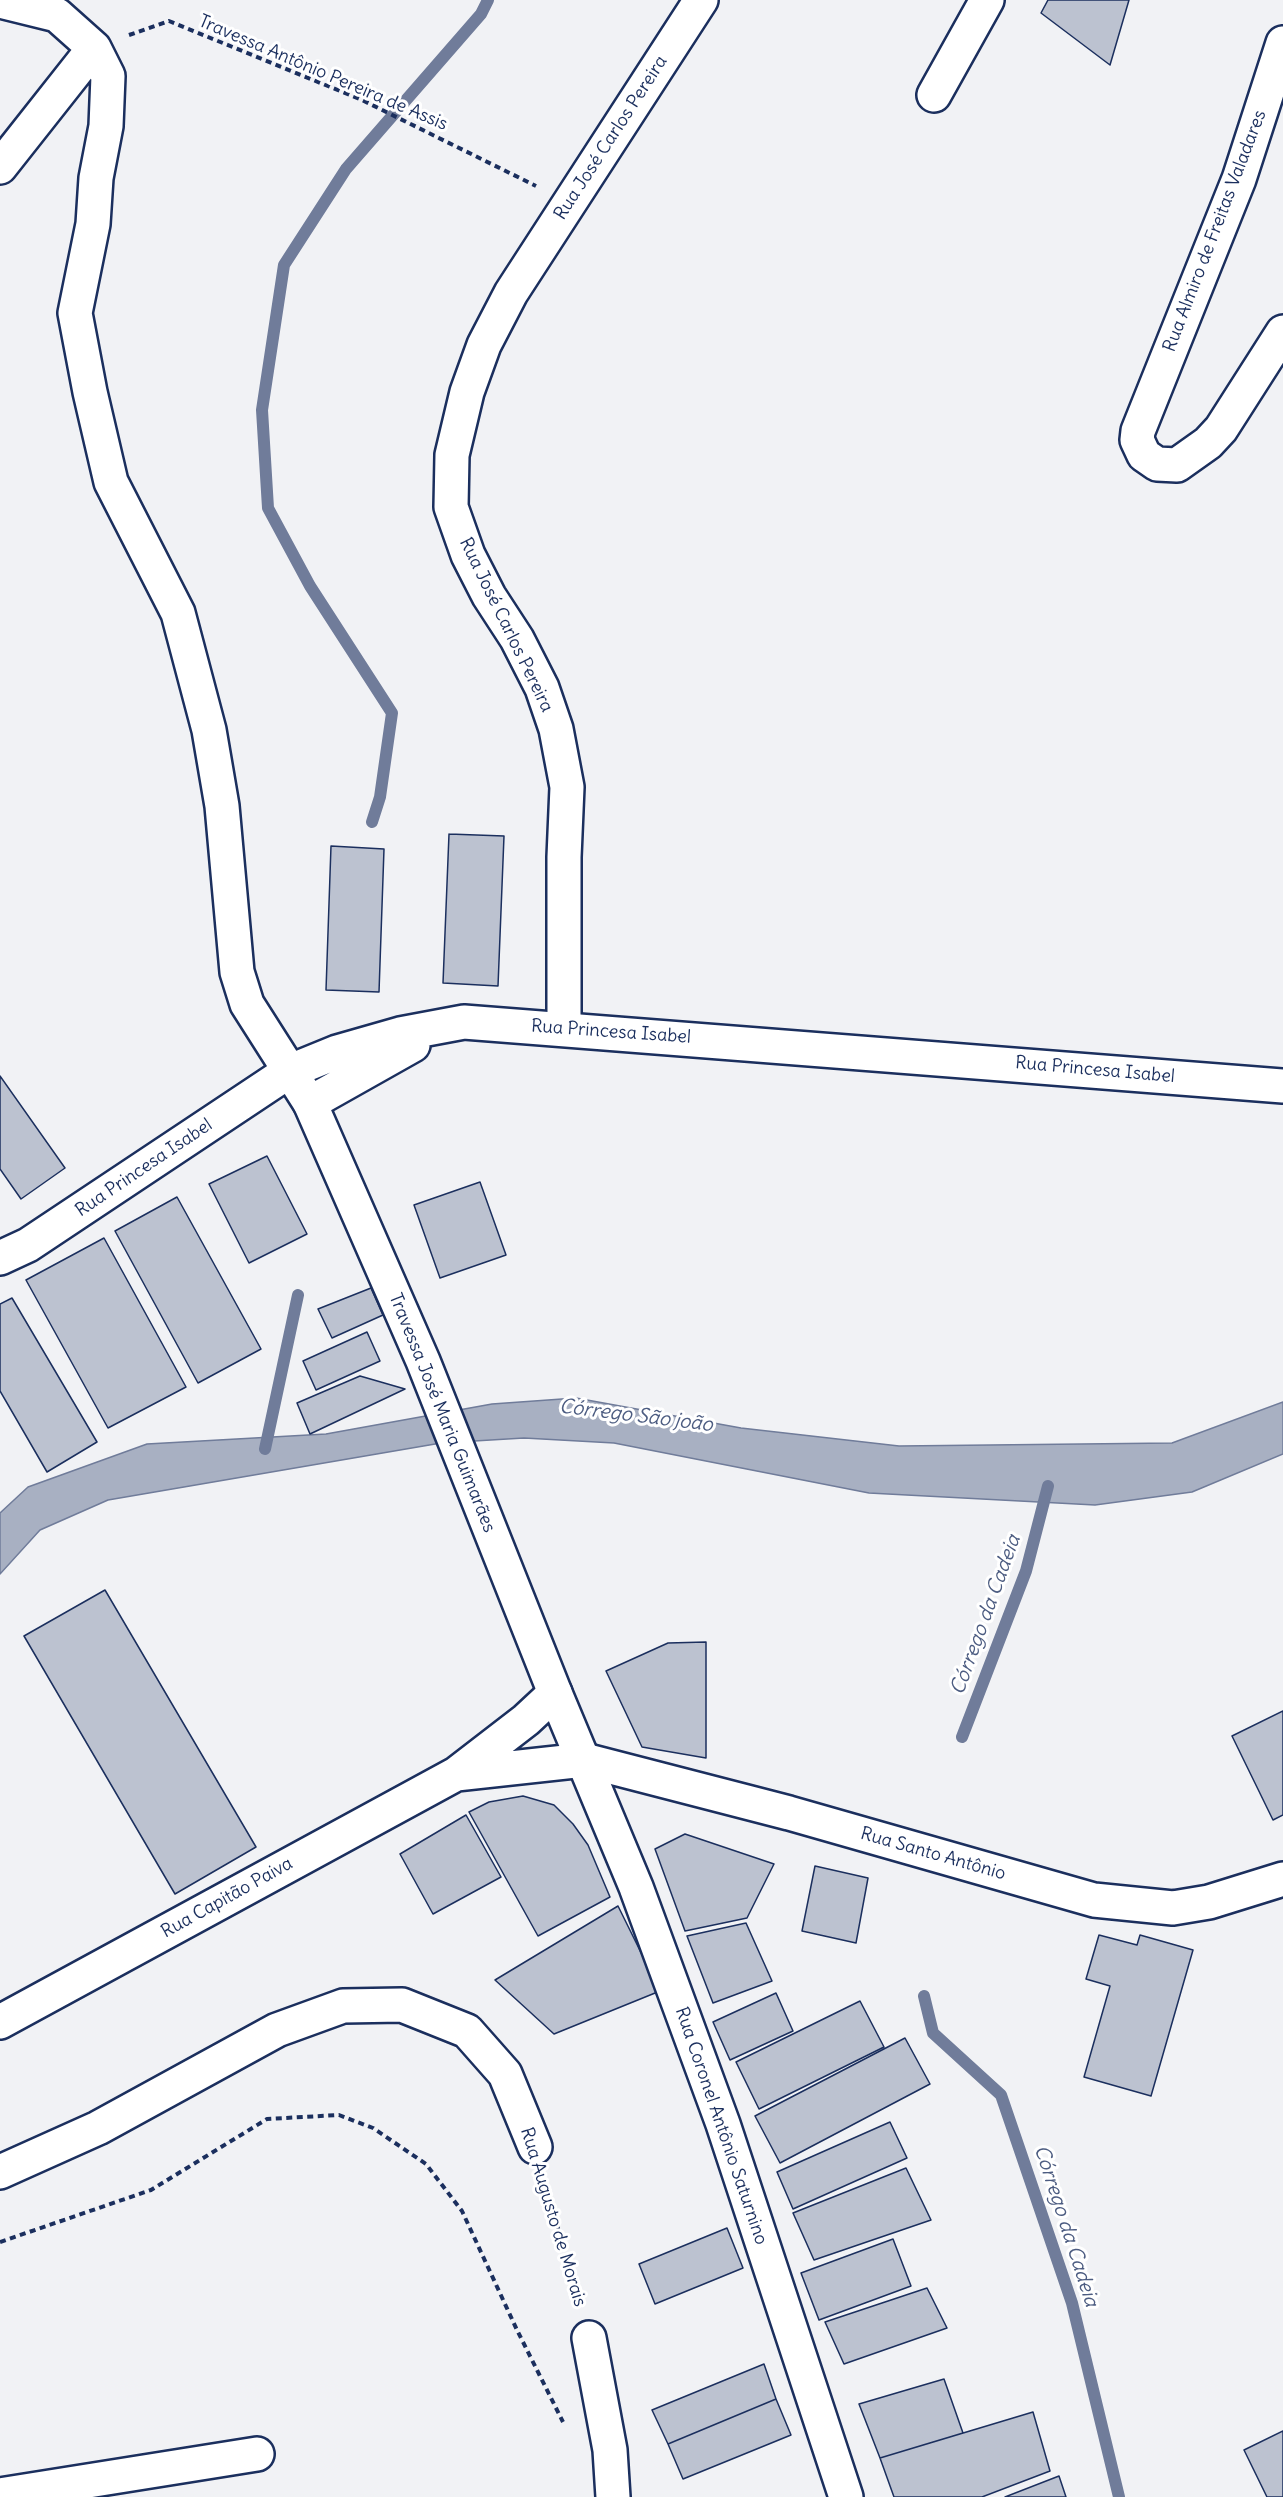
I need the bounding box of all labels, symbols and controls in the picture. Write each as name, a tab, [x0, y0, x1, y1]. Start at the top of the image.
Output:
street label: Travessa Antônio Pereira de Assis	[195, 11, 451, 135]
street label: Rua José Carlos Pereira	[550, 52, 672, 224]
street label: Rua Almiro de Freitas Valadares	[1159, 107, 1271, 355]
street label: Rua José Carlos Pereira	[454, 534, 558, 716]
street label: Rua Princesa Isabel	[530, 1016, 692, 1048]
street label: Rua Princesa Isabel	[1014, 1052, 1176, 1088]
street label: Rua Princesa Isabel	[72, 1114, 216, 1222]
street label: Travessa José Maria Guimarães	[384, 1290, 500, 1536]
water label: Córrego São joão	[558, 1395, 714, 1437]
water label: Córrego da Cadeia	[946, 1532, 1026, 1698]
street label: Rua Santo Antônio	[858, 1823, 1008, 1885]
street label: Rua Capitão Paiva	[158, 1853, 296, 1943]
street label: Rua Coronel Antônio Saturnino	[670, 2004, 772, 2248]
street label: Rua Augusto de Morais	[515, 2125, 591, 2309]
water label: Córrego da Cadeia	[1029, 2142, 1103, 2310]

